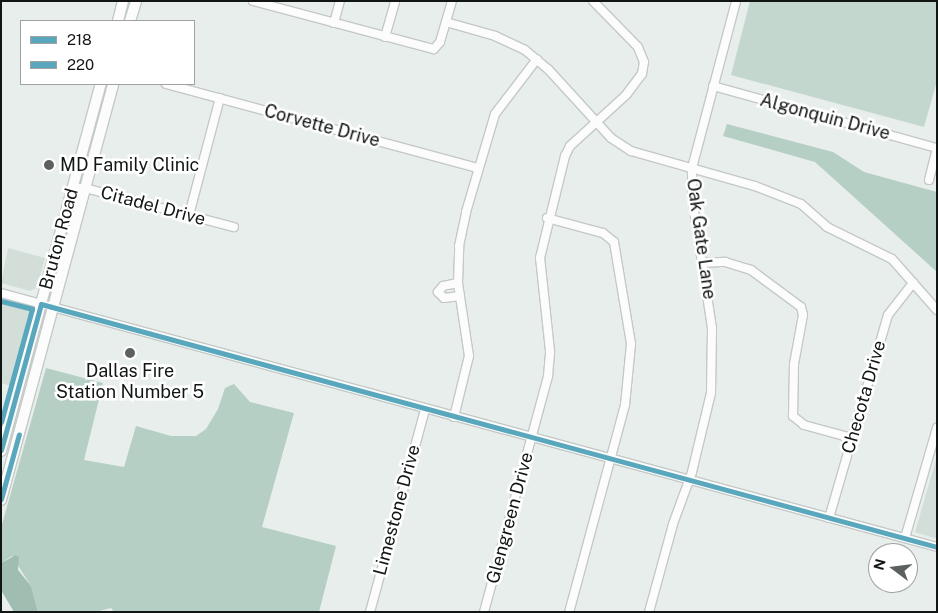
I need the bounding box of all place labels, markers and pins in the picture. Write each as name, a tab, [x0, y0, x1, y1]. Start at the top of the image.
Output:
place label: MD Family Clinic	[60, 154, 199, 176]
marker: MD Family Clinic	[42, 158, 56, 172]
marker: Dallas Fire Station Number 5	[124, 347, 136, 359]
place label: Dallas Fire Station Number 5	[56, 361, 204, 404]

